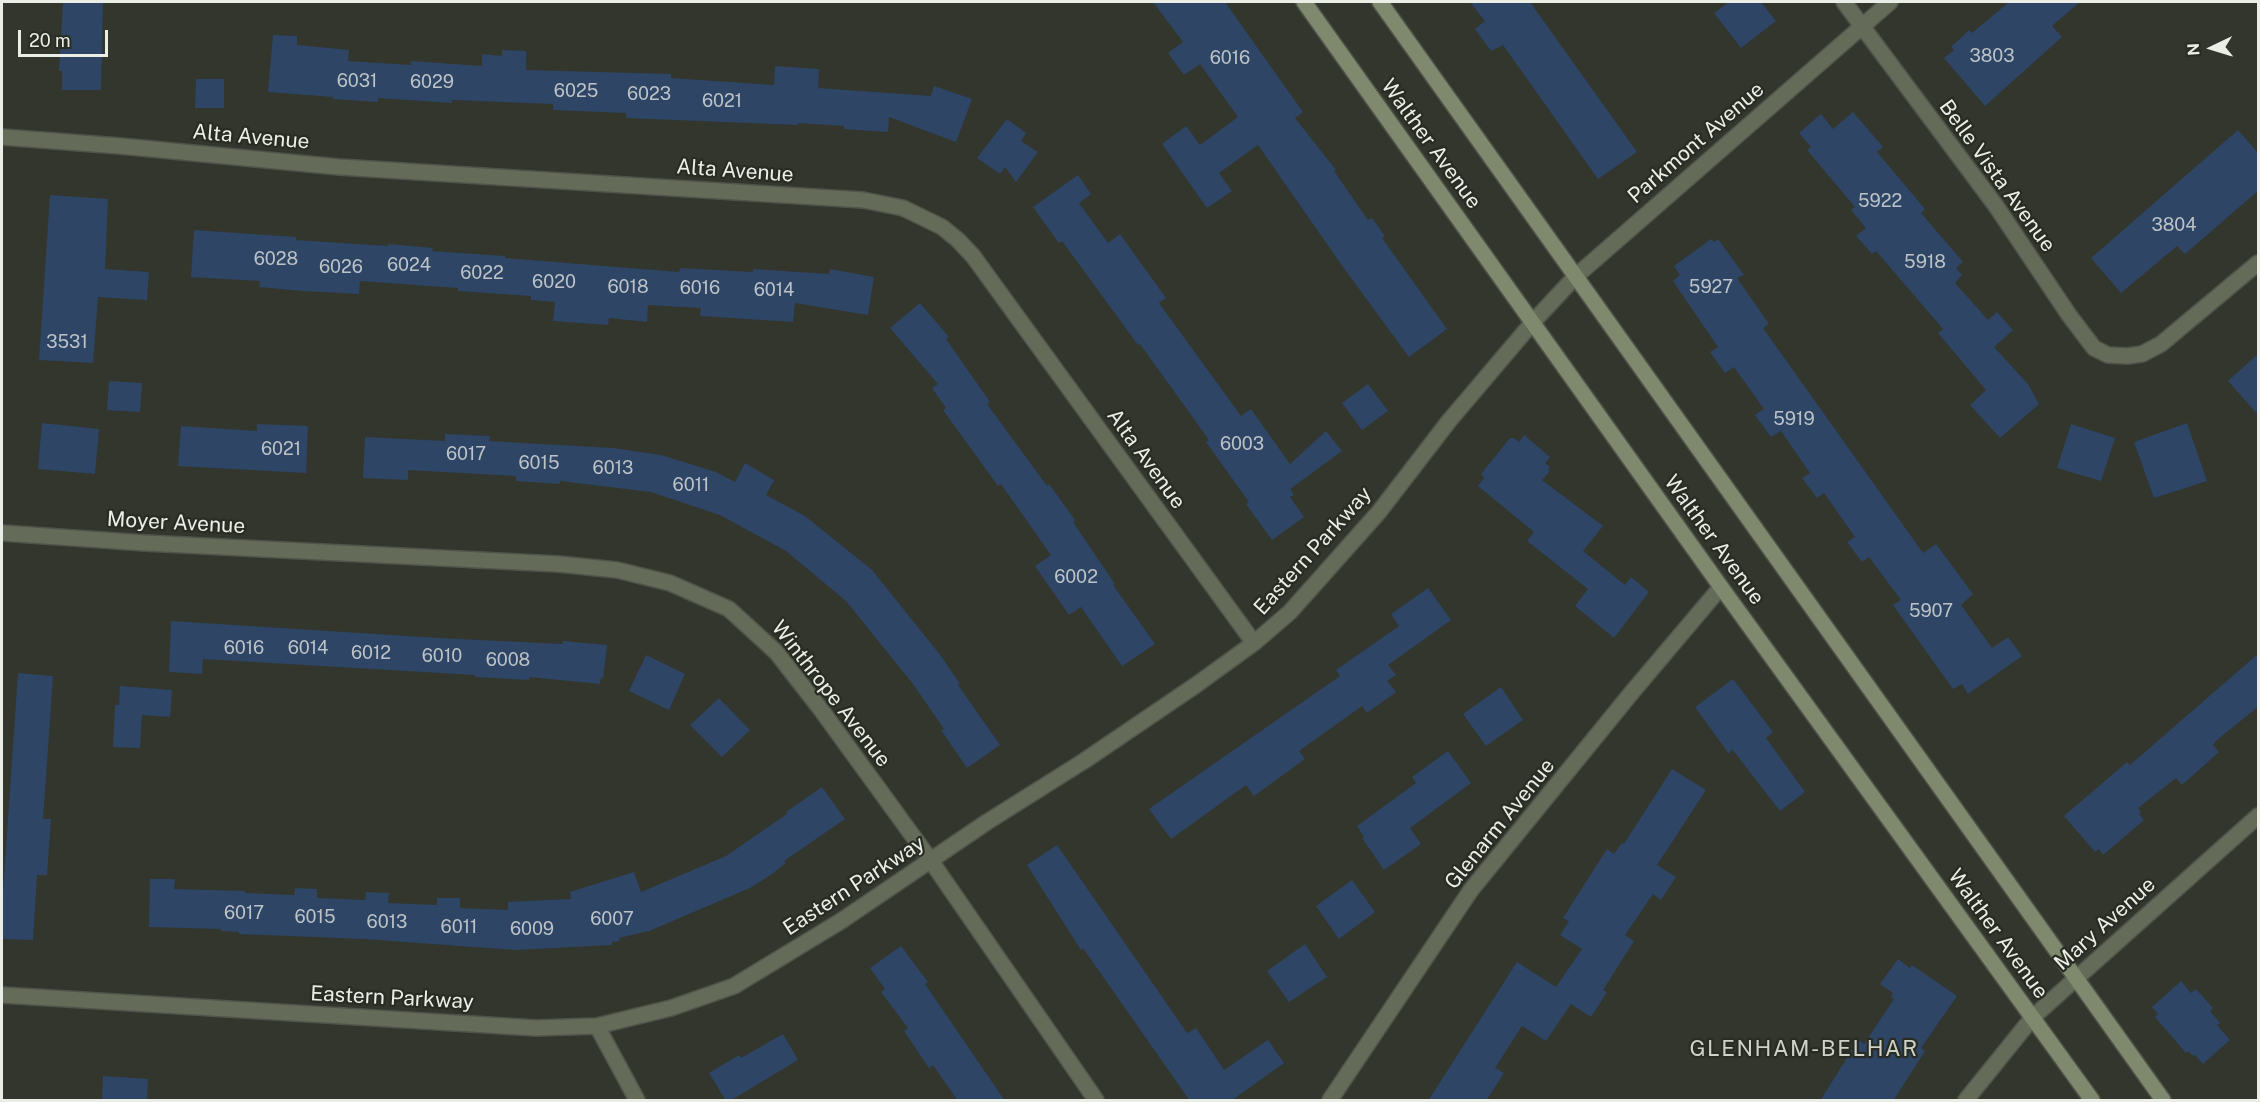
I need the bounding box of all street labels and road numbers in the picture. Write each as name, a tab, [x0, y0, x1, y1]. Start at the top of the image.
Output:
street label: Walther Avenue	[1376, 74, 1486, 214]
street label: Parkmont Avenue	[1623, 77, 1769, 209]
street label: Belle Vista Avenue	[1933, 95, 2061, 257]
street label: Alta Avenue	[191, 119, 311, 155]
street label: Alta Avenue	[676, 154, 794, 188]
street label: Alta Avenue	[1101, 404, 1191, 514]
street label: Walther Avenue	[1659, 470, 1769, 610]
street label: Eastern Parkway	[1249, 482, 1377, 620]
street label: Moyer Avenue	[106, 507, 246, 539]
street label: Winthrope Avenue	[766, 616, 896, 772]
street label: Glenarm Avenue	[1440, 754, 1560, 894]
street label: Eastern Parkway	[778, 831, 930, 941]
street label: Walther Avenue	[1943, 864, 2053, 1004]
street label: Mary Avenue	[2049, 872, 2161, 976]
street label: Eastern Parkway	[310, 981, 474, 1015]

